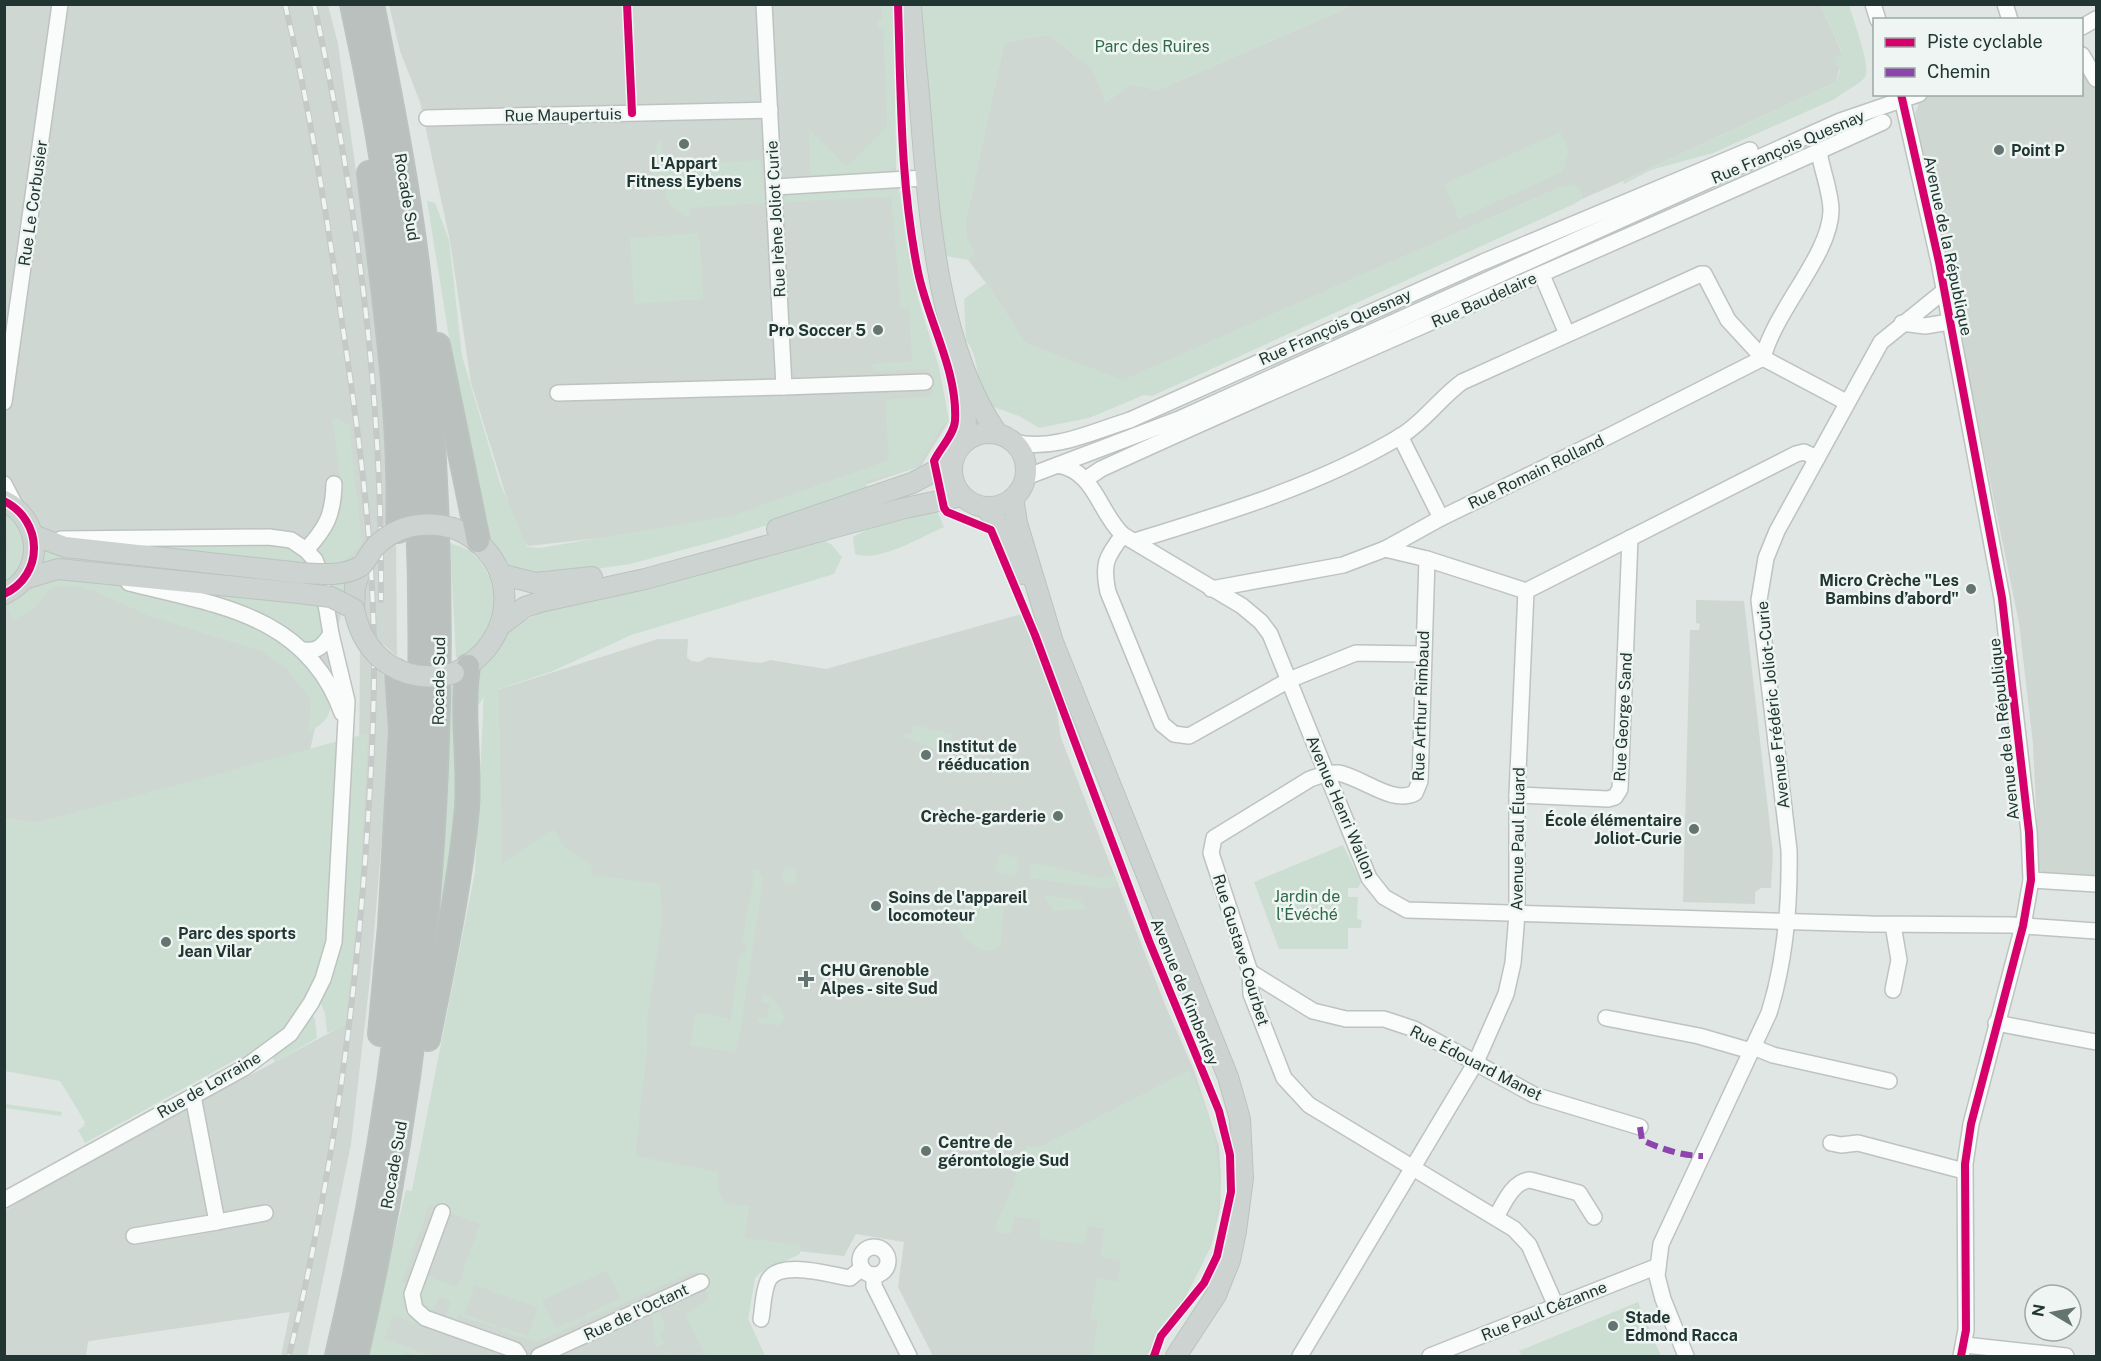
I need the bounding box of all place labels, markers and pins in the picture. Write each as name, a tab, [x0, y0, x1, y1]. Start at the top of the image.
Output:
marker: L'Appart Fitness Eybens	[677, 137, 691, 151]
place label: Point P	[2011, 141, 2065, 160]
marker: Point P	[1992, 143, 2006, 157]
place label: L'Appart Fitness Eybens	[626, 154, 742, 191]
place label: Pro Soccer 5	[768, 321, 866, 340]
marker: Pro Soccer 5	[871, 323, 885, 337]
place label: Micro Crèche "Les Bambins d’abord"	[1819, 571, 1959, 608]
marker: Micro Crèche "Les Bambins d’abord"	[1964, 582, 1978, 596]
place label: Institut de rééducation	[938, 737, 1029, 774]
marker: Institut de rééducation	[919, 748, 933, 762]
place label: Crèche-garderie	[920, 807, 1046, 826]
marker: Crèche-garderie	[1051, 809, 1065, 823]
place label: École élémentaire Joliot-Curie	[1545, 810, 1682, 848]
marker: École élémentaire Joliot-Curie	[1687, 822, 1701, 836]
place label: Soins de l'appareil locomoteur	[888, 888, 1027, 925]
marker: Soins de l'appareil locomoteur	[869, 899, 883, 913]
place label: Parc des sports Jean Vilar	[178, 924, 296, 961]
marker: Parc des sports Jean Vilar	[159, 935, 173, 949]
place label: CHU Grenoble Alpes - site Sud	[820, 961, 938, 998]
marker: CHU Grenoble Alpes - site Sud	[797, 970, 815, 988]
place label: Centre de gérontologie Sud	[938, 1133, 1069, 1170]
marker: Centre de gérontologie Sud	[919, 1144, 933, 1158]
place label: Stade Edmond Racca	[1625, 1308, 1738, 1345]
marker: Stade Edmond Racca	[1606, 1319, 1620, 1333]

